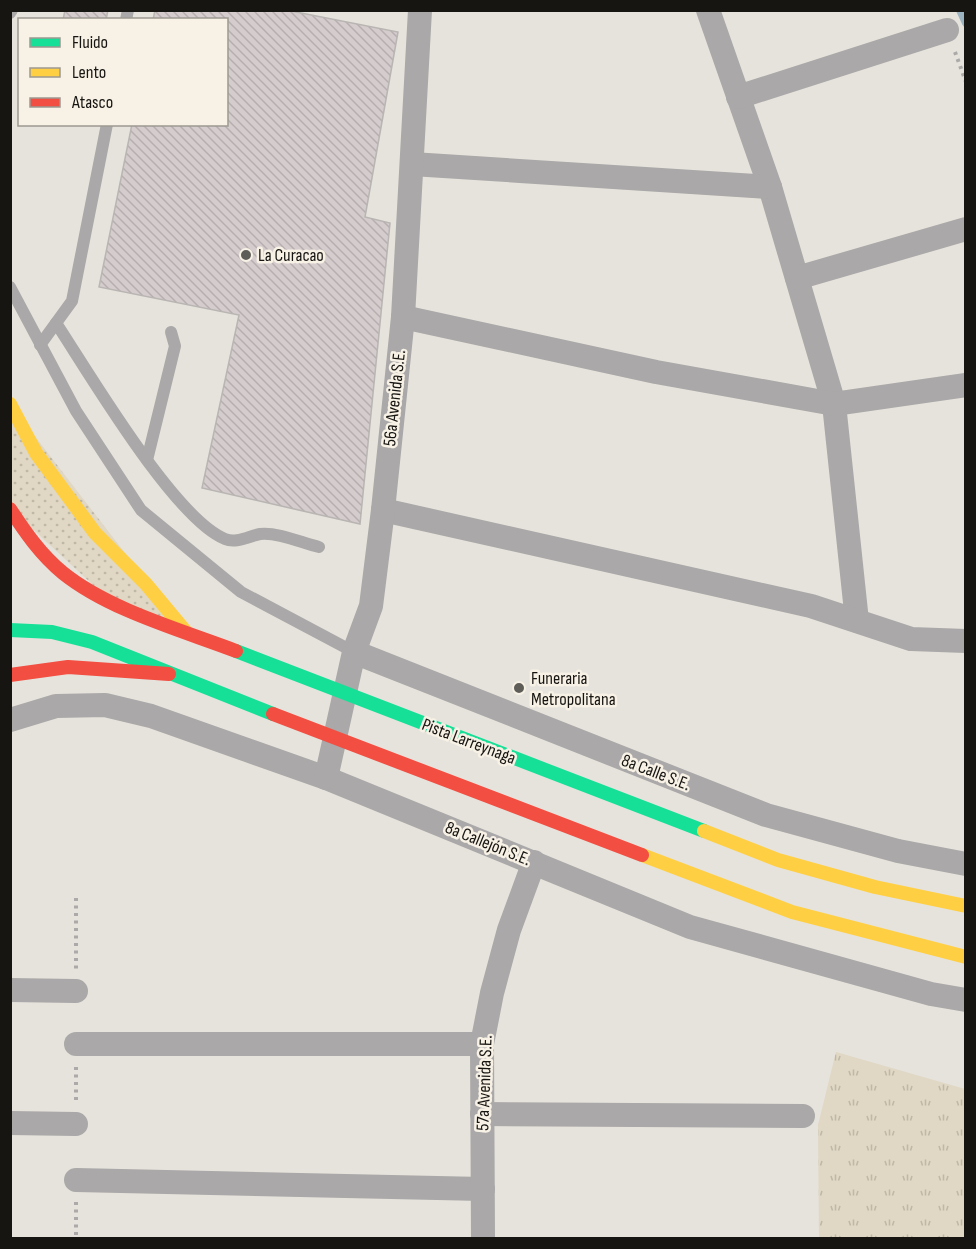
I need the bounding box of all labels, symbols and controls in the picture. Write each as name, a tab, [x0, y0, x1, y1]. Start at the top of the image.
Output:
legend	[18, 18, 228, 126]
text: Fluido	[72, 32, 108, 53]
text: Lento	[72, 62, 106, 83]
text: Atasco	[71, 92, 113, 113]
place label: La Curacao	[258, 245, 324, 266]
marker: La Curacao	[239, 248, 253, 262]
street label: 56a Avenida S.E.	[379, 349, 410, 447]
place label: Funeraria Metropolitana	[531, 668, 616, 710]
marker: Funeraria Metropolitana	[512, 681, 526, 695]
street label: Pista Larreynaga	[419, 714, 519, 769]
street label: 8a Calle S.E.	[619, 750, 693, 795]
street label: 8a Callejón S.E.	[442, 817, 534, 870]
street label: 57a Avenida S.E.	[472, 1035, 497, 1131]

